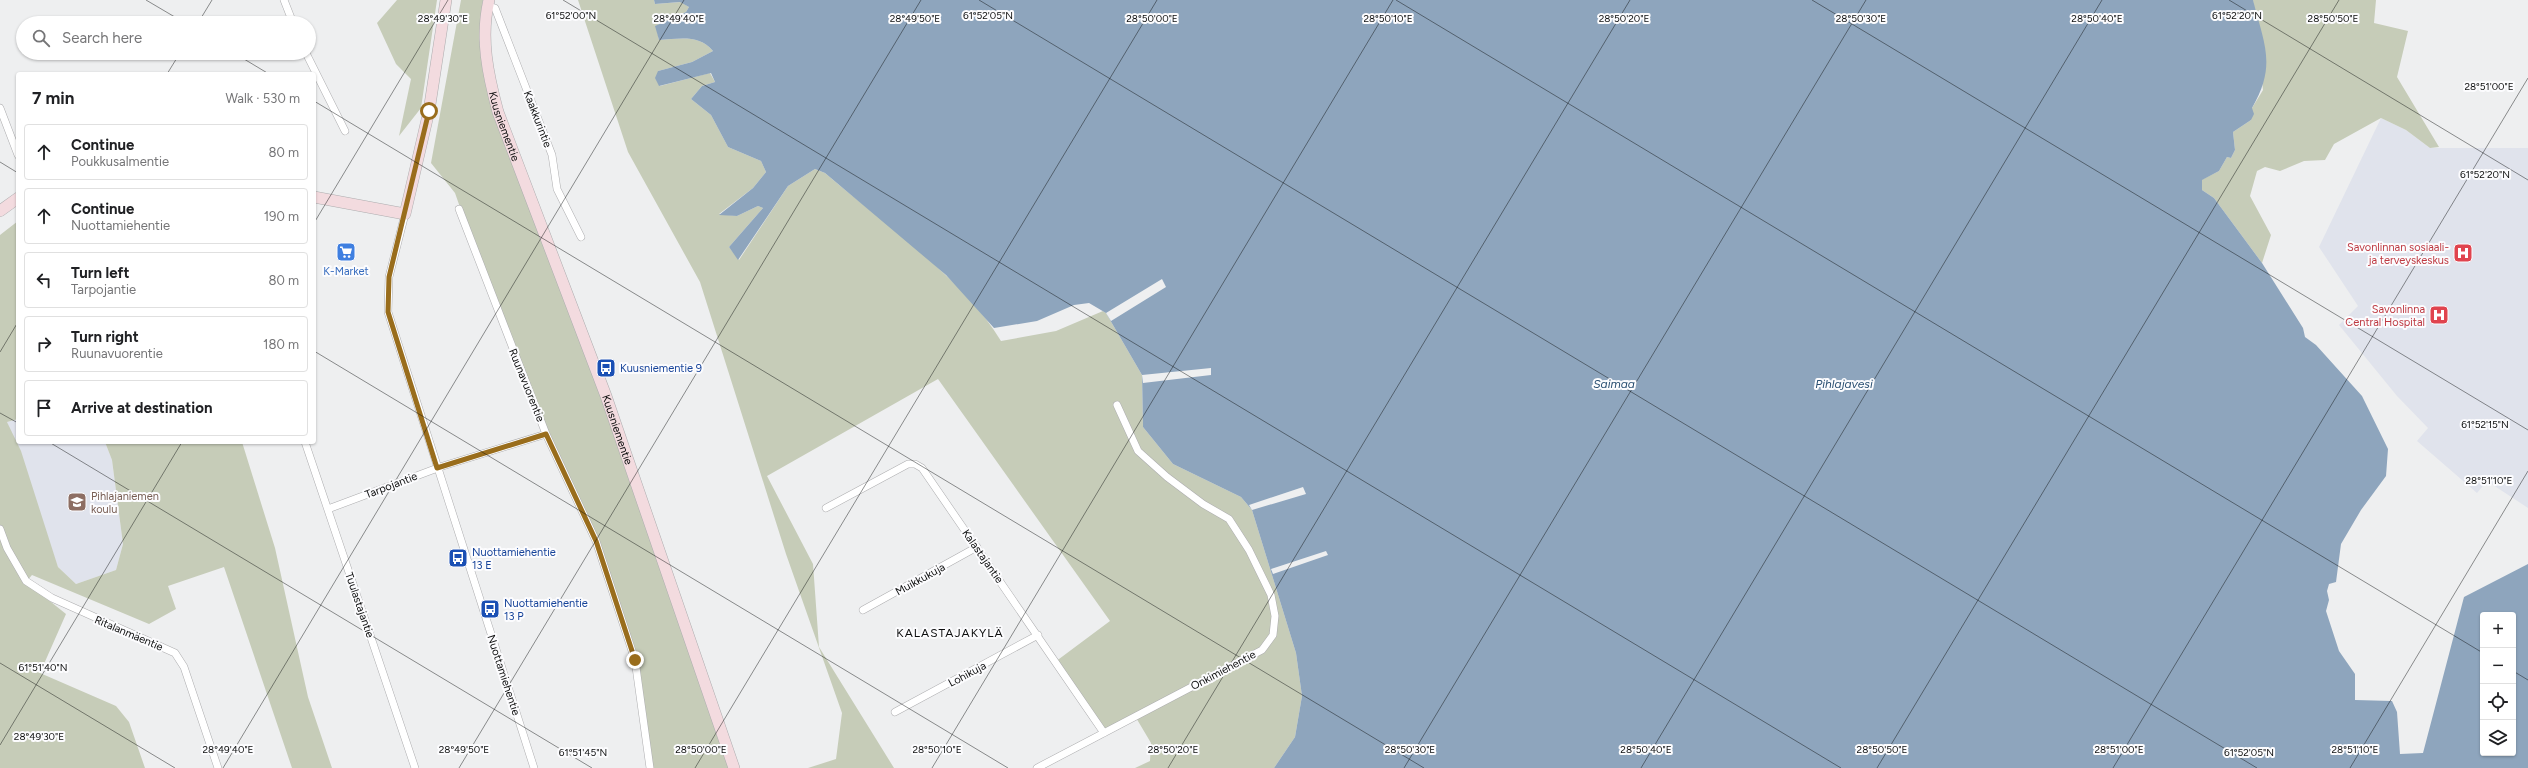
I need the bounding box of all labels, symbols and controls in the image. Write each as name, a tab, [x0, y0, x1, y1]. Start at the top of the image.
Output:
text: 61°52'00"N	[546, 9, 596, 22]
text: 61°52'05"N	[963, 9, 1013, 22]
text: 61°52'20"N	[2212, 9, 2262, 22]
text: 28°49'30"E	[418, 12, 468, 25]
text: 28°49'40"E	[653, 12, 705, 25]
text: 28°49'50"E	[890, 12, 940, 25]
text: 28°50'00"E	[1126, 12, 1178, 25]
text: 28°50'10"E	[1363, 12, 1413, 25]
text: 28°50'20"E	[1599, 12, 1649, 25]
text: 28°50'30"E	[1836, 12, 1886, 25]
text: 28°50'40"E	[2071, 12, 2123, 25]
text: 28°50'50"E	[2308, 12, 2359, 25]
search box	[16, 16, 316, 60]
icon: search	[30, 27, 52, 49]
text: Search here	[62, 29, 142, 47]
text: 28°51'00"E	[2464, 80, 2514, 93]
text: 7 min	[32, 88, 74, 108]
street label: Kaakkurintie	[521, 89, 554, 149]
street label: Kuusniementie	[486, 90, 522, 163]
text: Walk · 530 m	[225, 91, 300, 106]
route start	[420, 102, 438, 120]
text: Continue	[71, 136, 134, 154]
icon: ahead	[33, 141, 55, 163]
text: 80 m	[268, 145, 299, 160]
text: Poukkusalmentie	[71, 154, 169, 169]
text: 61°52'20"N	[2460, 168, 2510, 181]
text: Continue	[71, 200, 134, 218]
icon: ahead	[33, 205, 55, 227]
text: 190 m	[264, 209, 299, 224]
text: Nuottamiehentie	[71, 218, 170, 233]
supermarket icon: K-Market	[335, 241, 357, 263]
place label: Savonlinnan sosiaali- ja terveyskeskus	[2347, 241, 2449, 267]
hospital icon: Savonlinnan sosiaali- ja terveyskeskus	[2452, 242, 2474, 264]
text: Turn left	[71, 264, 129, 282]
place label: K-Market	[323, 265, 369, 278]
icon: left	[33, 269, 55, 291]
text: 80 m	[268, 273, 299, 288]
text: Tarpojantie	[71, 282, 136, 297]
place label: Savonlinna Central Hospital	[2345, 303, 2425, 329]
hospital icon: Savonlinna Central Hospital	[2428, 304, 2450, 326]
text: Turn right	[71, 328, 139, 346]
icon: right	[33, 333, 55, 355]
text: 180 m	[263, 337, 299, 352]
text: Ruunavuorentie	[71, 346, 163, 361]
street label: Ruunavuorentie	[506, 347, 547, 424]
bus stop icon: Kuusniementie 9	[595, 357, 617, 379]
place label: Kuusniementie 9	[620, 362, 702, 375]
water label: Saimaa	[1593, 377, 1635, 391]
water label: Pihlajavesi	[1815, 377, 1873, 391]
street label: Kuusniementie	[599, 393, 635, 466]
icon: arrive	[33, 397, 55, 419]
text: Arrive at destination	[71, 399, 212, 417]
text: 61°52'15"N	[2461, 418, 2509, 431]
street label: Tarpojantie	[363, 470, 419, 501]
text: 28°51'10"E	[2466, 474, 2513, 487]
place label: Pihlajaniemen koulu	[91, 490, 159, 516]
school or university icon: Pihlajaniemen koulu	[66, 491, 88, 513]
street label: Kalastajantie	[959, 527, 1006, 586]
place label: Nuottamiehentie 13 E	[472, 546, 556, 572]
bus stop icon: Nuottamiehentie 13 E	[447, 547, 469, 569]
street label: Muikkukuja	[893, 560, 947, 598]
street label: Tuulastajantie	[342, 571, 377, 640]
place label: Nuottamiehentie 13 P	[504, 597, 588, 623]
bus stop icon: Nuottamiehentie 13 P	[479, 598, 501, 620]
map controls	[2480, 612, 2516, 756]
button: +	[2480, 612, 2516, 648]
street label: Ritalanmäentie	[93, 613, 165, 654]
district label: KALASTAJAKYLÄ	[896, 626, 1004, 640]
street label: Nuottamiehentie	[484, 633, 523, 717]
street label: Onkimiehentie	[1189, 648, 1258, 693]
button: −	[2480, 648, 2516, 684]
route end	[626, 651, 644, 669]
street label: Lohikuja	[946, 659, 988, 690]
text: 61°51'40"N	[19, 661, 67, 674]
button: locate	[2480, 684, 2516, 720]
button: layers	[2480, 720, 2516, 756]
text: 28°49'30"E	[14, 730, 64, 743]
text: 28°49'40"E	[202, 743, 254, 756]
text: 28°49'50"E	[439, 743, 489, 756]
text: 28°50'00"E	[675, 743, 727, 756]
text: 28°50'10"E	[912, 743, 962, 756]
text: 28°50'20"E	[1148, 743, 1198, 756]
text: 28°50'30"E	[1385, 743, 1435, 756]
text: 28°50'40"E	[1620, 743, 1672, 756]
text: 28°50'50"E	[1857, 743, 1908, 756]
text: 28°51'00"E	[2094, 743, 2144, 756]
text: 28°51'10"E	[2332, 743, 2379, 756]
text: 61°51'45"N	[559, 746, 607, 759]
text: 61°52'05"N	[2224, 746, 2274, 759]

